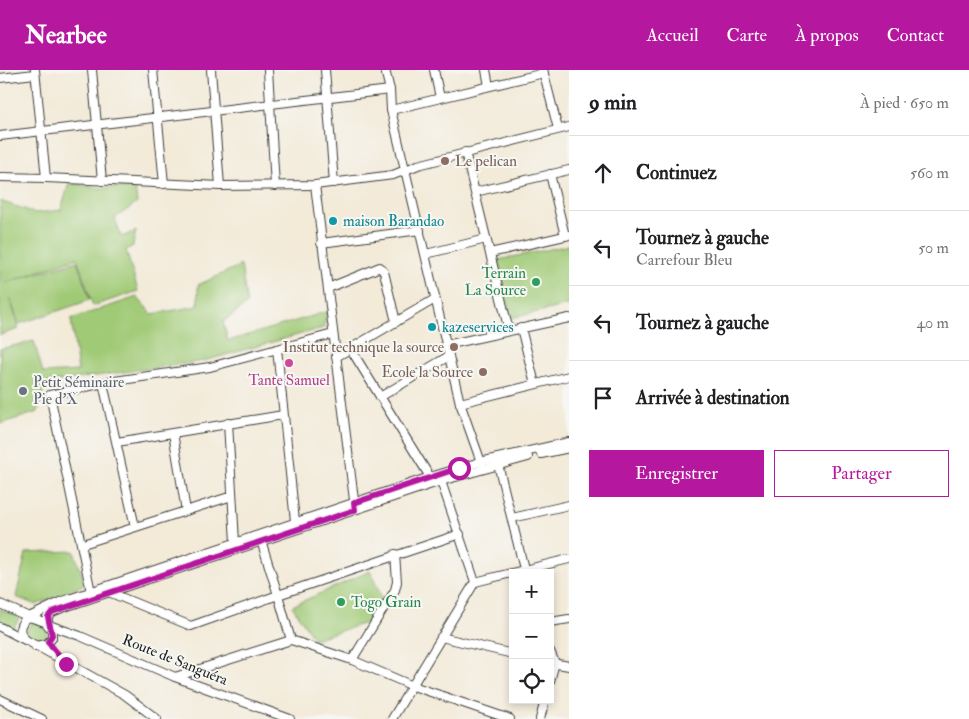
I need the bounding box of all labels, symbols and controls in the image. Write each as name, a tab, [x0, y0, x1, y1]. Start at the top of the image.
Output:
text: Nearbee	[25, 20, 107, 51]
text: Accueil	[646, 24, 699, 47]
text: Carte	[727, 24, 767, 47]
text: À propos	[795, 24, 859, 47]
text: Contact	[887, 24, 944, 47]
text: 9 min	[589, 89, 637, 116]
text: À pied · 650 m	[860, 93, 949, 113]
place label: Le pelican	[455, 152, 517, 172]
marker: Le pelican	[439, 155, 451, 167]
icon: ahead	[589, 159, 617, 187]
text: Continuez	[636, 161, 717, 185]
text: 560 m	[910, 163, 949, 183]
place label: maison Barandao	[343, 212, 444, 231]
marker: maison Barandao	[327, 215, 339, 227]
text: Tournez à gauche	[636, 226, 769, 250]
icon: left	[589, 234, 617, 262]
text: 50 m	[918, 238, 949, 258]
text: Carrefour Bleu	[636, 250, 733, 270]
place label: Terrain La Source	[465, 264, 526, 300]
marker: Terrain La Source	[530, 276, 542, 288]
icon: left	[589, 309, 617, 337]
text: Tournez à gauche	[636, 311, 769, 335]
text: 40 m	[916, 313, 949, 333]
place label: kazeservices	[442, 318, 514, 337]
marker: kazeservices	[426, 321, 438, 333]
place label: Institut technique la source	[283, 338, 444, 357]
marker: Institut technique la source	[448, 341, 460, 353]
marker: Tante Samuel	[283, 357, 295, 369]
place label: Ecole la Source	[381, 363, 473, 382]
marker: Ecole la Source	[477, 366, 489, 378]
place label: Tante Samuel	[248, 371, 330, 390]
place label: Petit Séminaire Pie d'X	[33, 373, 124, 409]
icon: arrive	[589, 384, 617, 412]
marker: Petit Séminaire Pie d'X	[17, 385, 29, 397]
text: Arrivée à destination	[636, 386, 790, 410]
button: Enregistrer	[589, 450, 764, 497]
button: Partager	[774, 450, 949, 497]
route start	[448, 457, 471, 480]
map controls	[509, 569, 554, 704]
button: +	[509, 569, 554, 614]
place label: Togo Grain	[351, 593, 422, 612]
marker: Togo Grain	[335, 596, 347, 608]
button: −	[509, 614, 554, 659]
street label: Route de Sanguéra	[119, 630, 231, 690]
route end	[55, 653, 78, 676]
button: locate	[509, 659, 554, 704]

